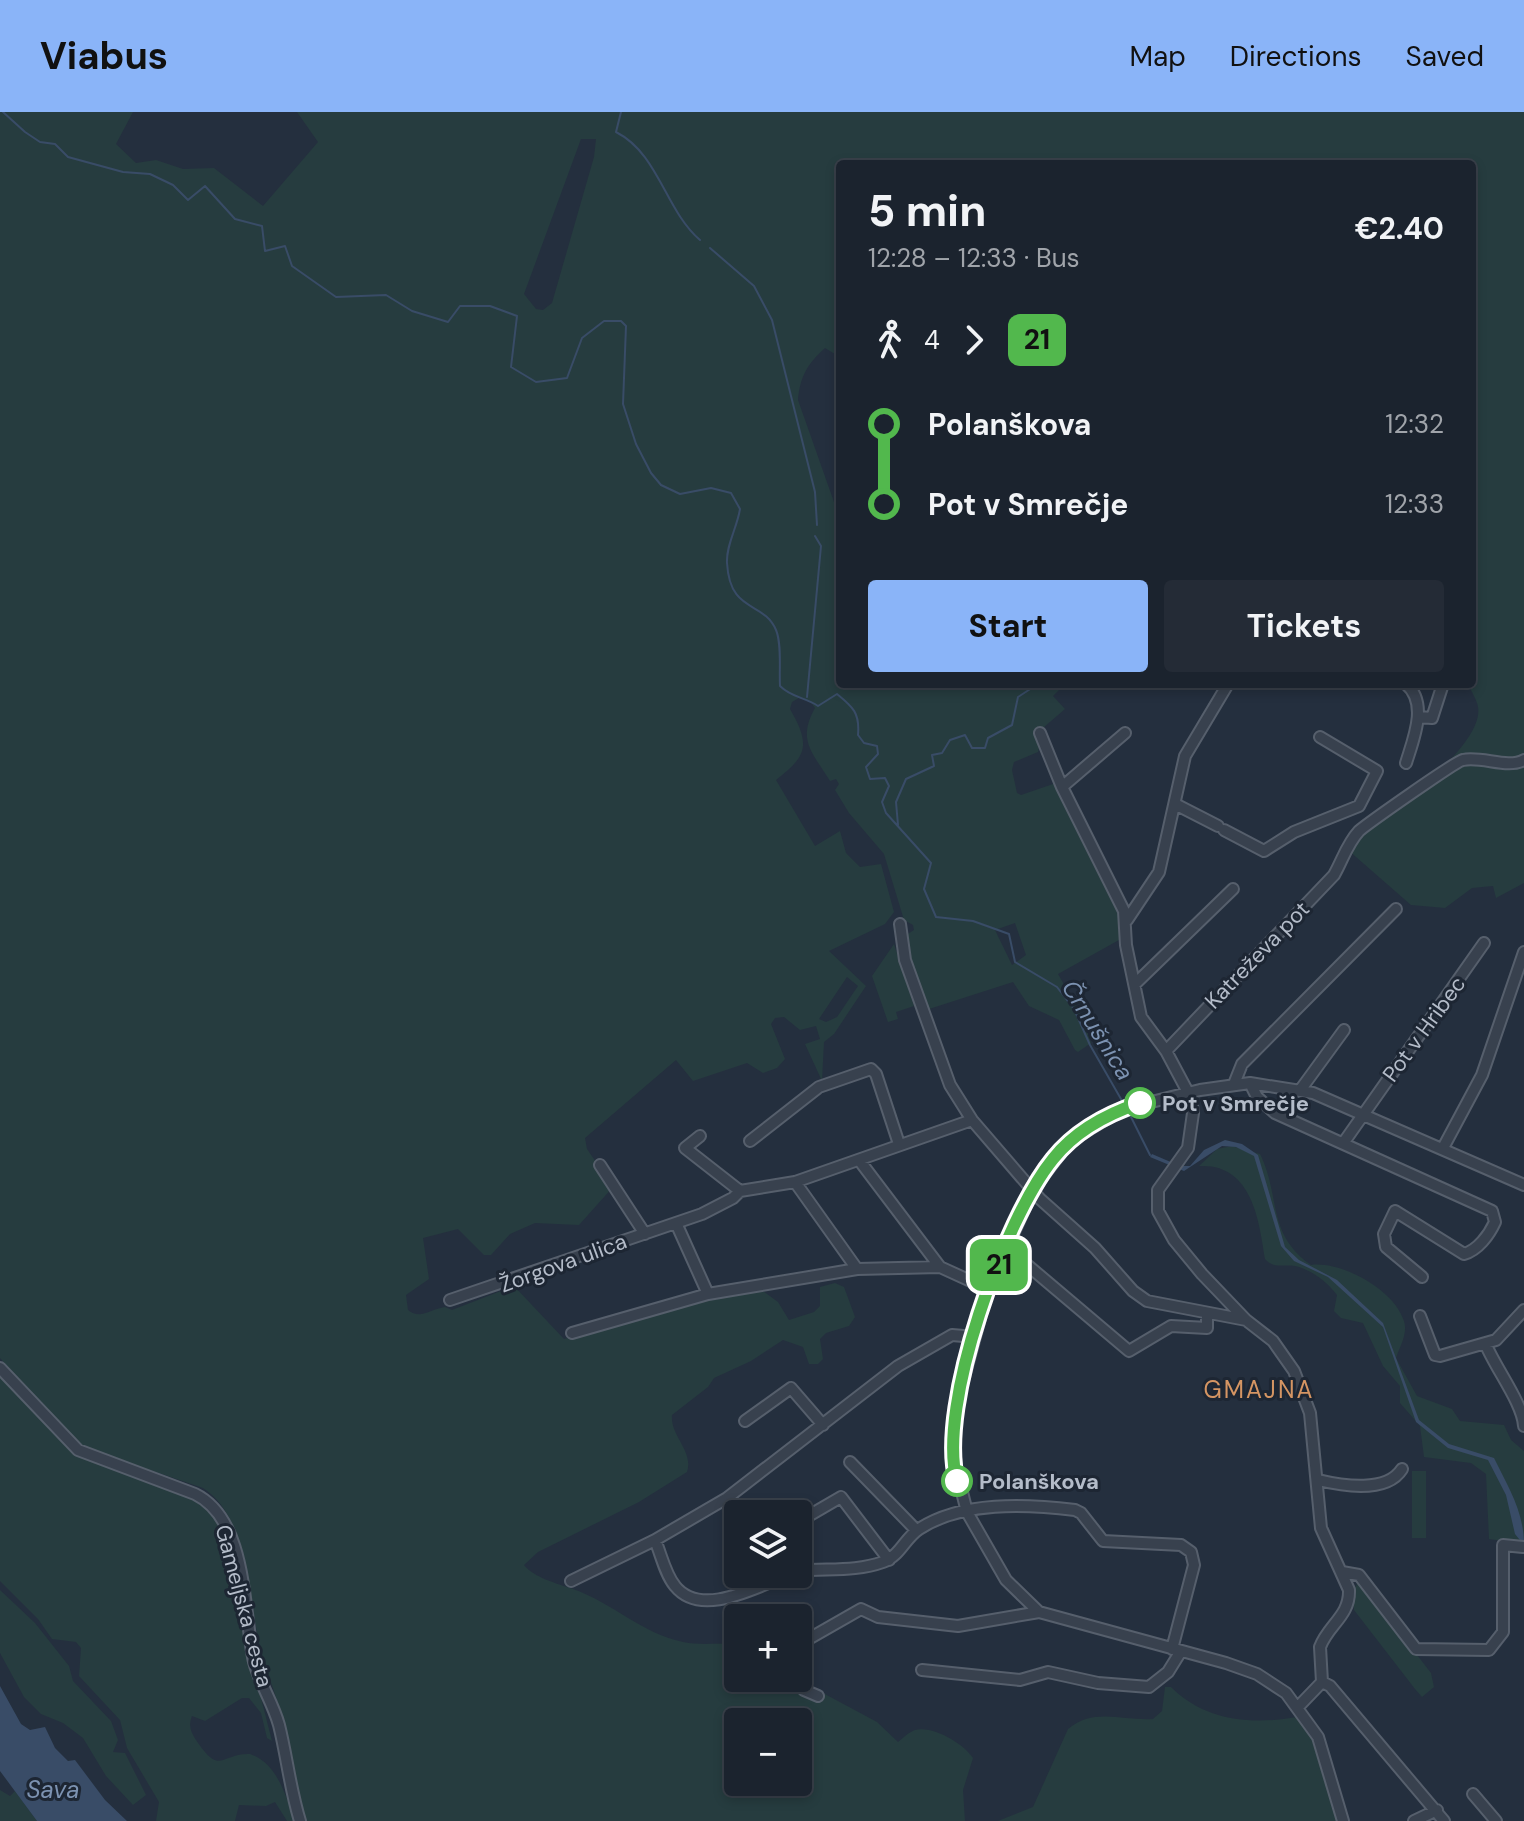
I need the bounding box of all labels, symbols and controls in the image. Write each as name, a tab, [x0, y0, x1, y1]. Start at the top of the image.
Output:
text: Viabus	[40, 31, 168, 81]
text: Map	[1129, 38, 1186, 75]
text: Directions	[1230, 38, 1362, 75]
text: Saved	[1406, 38, 1484, 75]
text: 5 min	[868, 182, 986, 240]
text: €2.40	[1355, 209, 1444, 248]
text: 12:28 – 12:33 · Bus	[868, 241, 1080, 275]
icon: walk	[868, 318, 912, 362]
icon: forward	[952, 318, 996, 362]
text: 21	[1024, 321, 1050, 358]
text: 4	[924, 323, 940, 357]
text: Polanškova	[928, 405, 1091, 444]
text: 12:32	[1385, 407, 1444, 441]
text: Pot v Smrečje	[928, 485, 1128, 524]
text: 12:33	[1385, 487, 1444, 521]
button: Start	[868, 580, 1148, 672]
button: Tickets	[1164, 580, 1444, 672]
street label: Katreževa pot	[1198, 895, 1316, 1015]
street label: Pot v Hribec	[1376, 970, 1472, 1088]
water label: Črnušnica	[1055, 974, 1141, 1086]
marker: Pot v Smrečje	[1125, 1088, 1155, 1118]
place label: Pot v Smrečje	[1162, 1089, 1309, 1118]
street label: Žorgova ulica	[495, 1227, 631, 1299]
line badge: 21	[963, 1239, 1035, 1291]
text: 21	[986, 1246, 1012, 1283]
district label: GMAJNA	[1204, 1374, 1314, 1405]
marker: Polanškova	[942, 1466, 972, 1496]
place label: Polanškova	[979, 1467, 1099, 1496]
map controls	[724, 1500, 812, 1796]
button: layers	[724, 1500, 812, 1588]
street label: Gameljska cesta	[208, 1522, 280, 1690]
button: +	[724, 1604, 812, 1692]
button: −	[724, 1708, 812, 1796]
water label: Sava	[27, 1774, 79, 1805]

